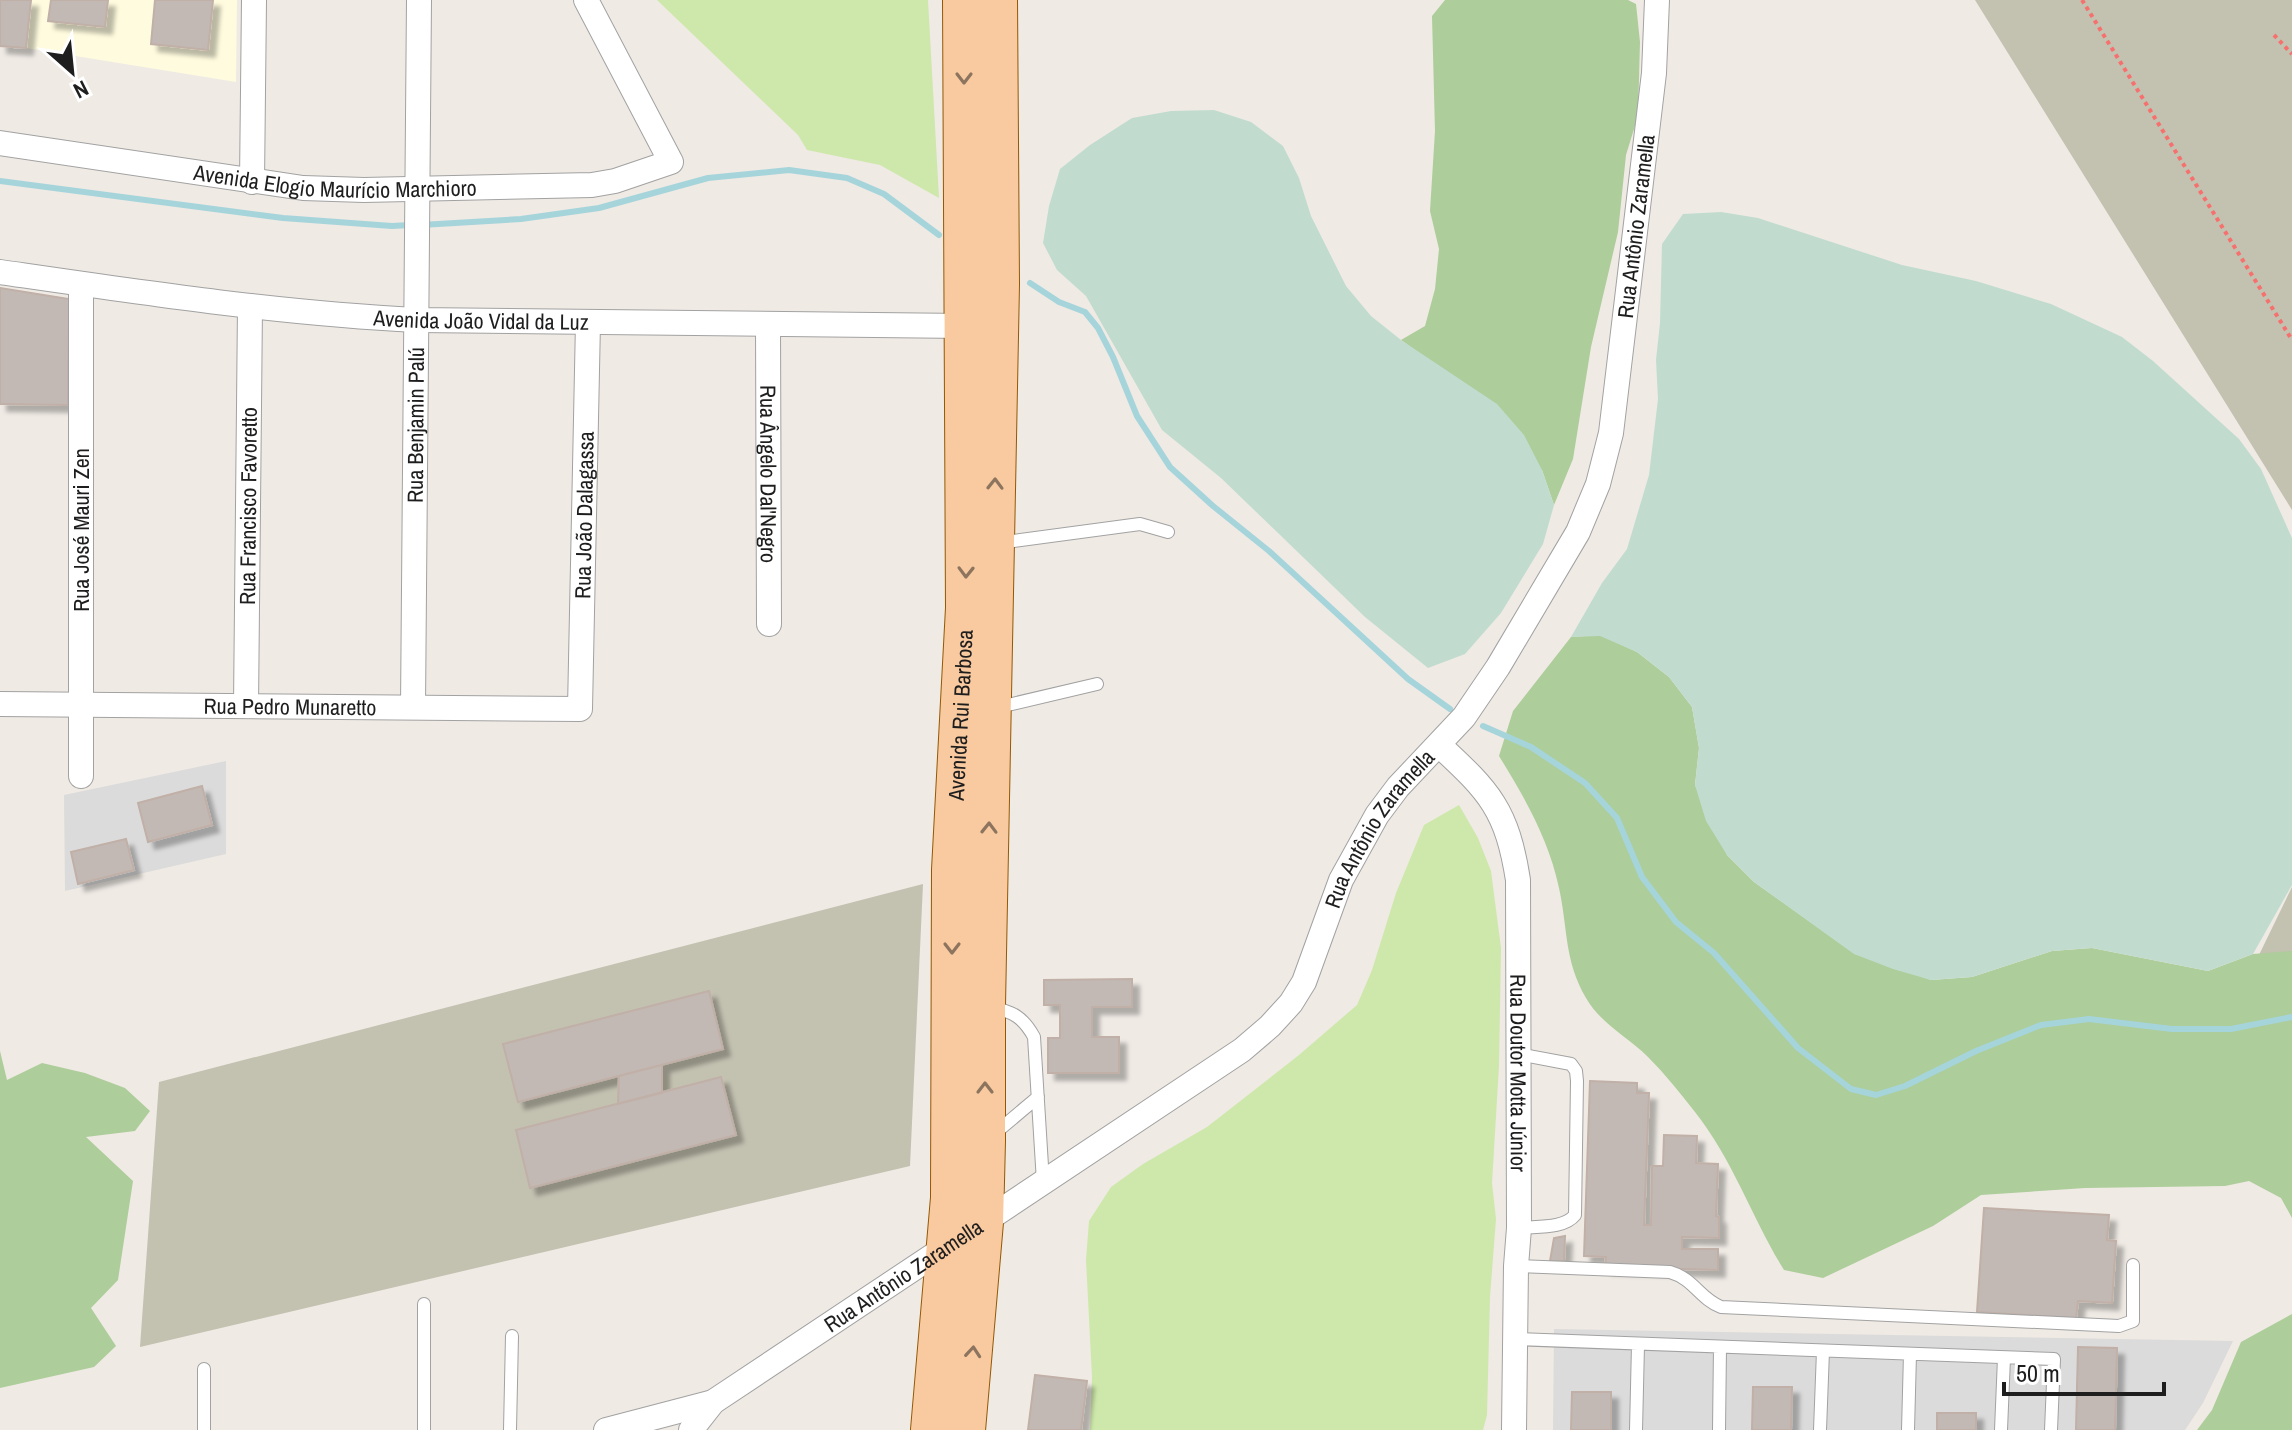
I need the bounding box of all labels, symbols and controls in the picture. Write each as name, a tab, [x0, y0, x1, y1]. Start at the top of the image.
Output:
north arrow	[32, 32, 112, 112]
one-way arrow	[955, 72, 973, 85]
text: N	[68, 73, 94, 106]
street label: Rua Antônio Zaramella	[1610, 133, 1662, 320]
street label: Avenida Elogio Maurício Marchioro	[191, 157, 477, 205]
street label: Avenida João Vidal da Luz	[371, 302, 589, 337]
street label: Rua Benjamin Palú	[400, 347, 431, 503]
street label: Rua Ângelo Dal'Negro	[753, 385, 784, 563]
street label: Rua Francisco Favoretto	[232, 407, 264, 605]
street label: Rua João Dalagassa	[567, 431, 601, 599]
street label: Rua José Mauri Zen	[66, 448, 96, 612]
one-way arrow	[987, 477, 1004, 490]
one-way arrow	[957, 566, 975, 579]
street label: Avenida Rui Barbosa	[941, 629, 980, 802]
street label: Rua Pedro Munaretto	[203, 691, 376, 722]
street label: Rua Antônio Zaramella	[1317, 743, 1441, 912]
one-way arrow	[980, 821, 997, 834]
one-way arrow	[943, 942, 961, 955]
street label: Rua Doutor Motta Júnior	[1503, 974, 1534, 1172]
one-way arrow	[976, 1081, 994, 1094]
street label: Rua Antônio Zaramella	[818, 1212, 988, 1339]
one-way arrow	[964, 1345, 981, 1358]
scale bar	[2004, 1346, 2164, 1396]
text: 50 m	[2016, 1357, 2060, 1389]

